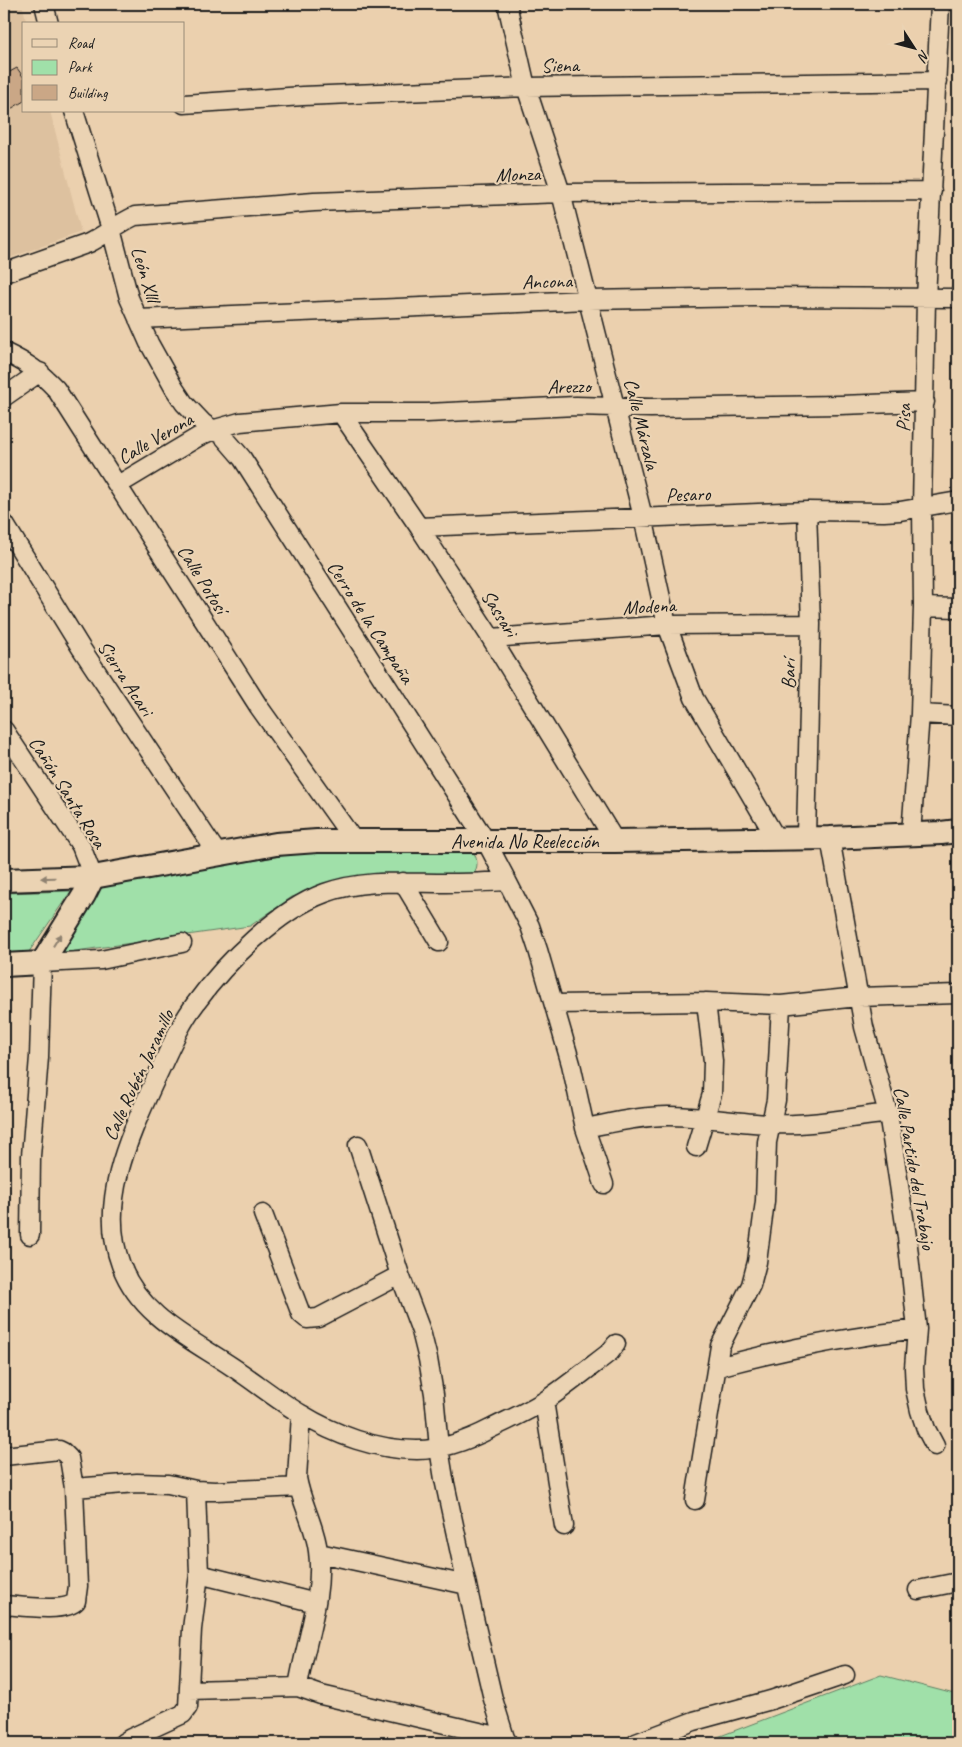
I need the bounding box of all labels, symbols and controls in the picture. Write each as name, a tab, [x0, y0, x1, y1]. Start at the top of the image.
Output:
legend	[22, 22, 185, 112]
north arrow	[890, 22, 940, 72]
text: Road	[68, 34, 95, 53]
text: N	[913, 47, 934, 66]
street label: Siena	[541, 53, 581, 78]
text: Park	[68, 58, 93, 77]
text: Building	[68, 84, 108, 103]
street label: Monza	[495, 161, 543, 188]
street label: León Xlll	[125, 243, 167, 308]
street label: Ancona	[522, 268, 574, 295]
street label: Arezzo	[547, 374, 593, 399]
street label: Calle Márzala	[618, 376, 665, 474]
street label: Pisa	[891, 402, 917, 432]
street label: Calle Verona	[113, 406, 199, 470]
street label: Pesaro	[665, 481, 712, 508]
street label: Calle Potosí	[172, 540, 236, 622]
street label: Cerro de la Campaña	[322, 556, 420, 690]
street label: Sassari	[475, 585, 525, 643]
street label: Modena	[622, 593, 678, 620]
street label: Sierra Acari	[92, 636, 160, 723]
street label: Barí	[776, 655, 801, 689]
street label: Cañón Santa Rosa	[23, 732, 113, 854]
street label: Avenida No Reelección	[451, 829, 600, 854]
one-way arrow	[40, 875, 56, 883]
one-way arrow	[52, 933, 61, 946]
street label: Calle Rubén Jaramillo	[97, 1005, 180, 1145]
street label: Calle Partido del Trabajo	[888, 1085, 941, 1252]

